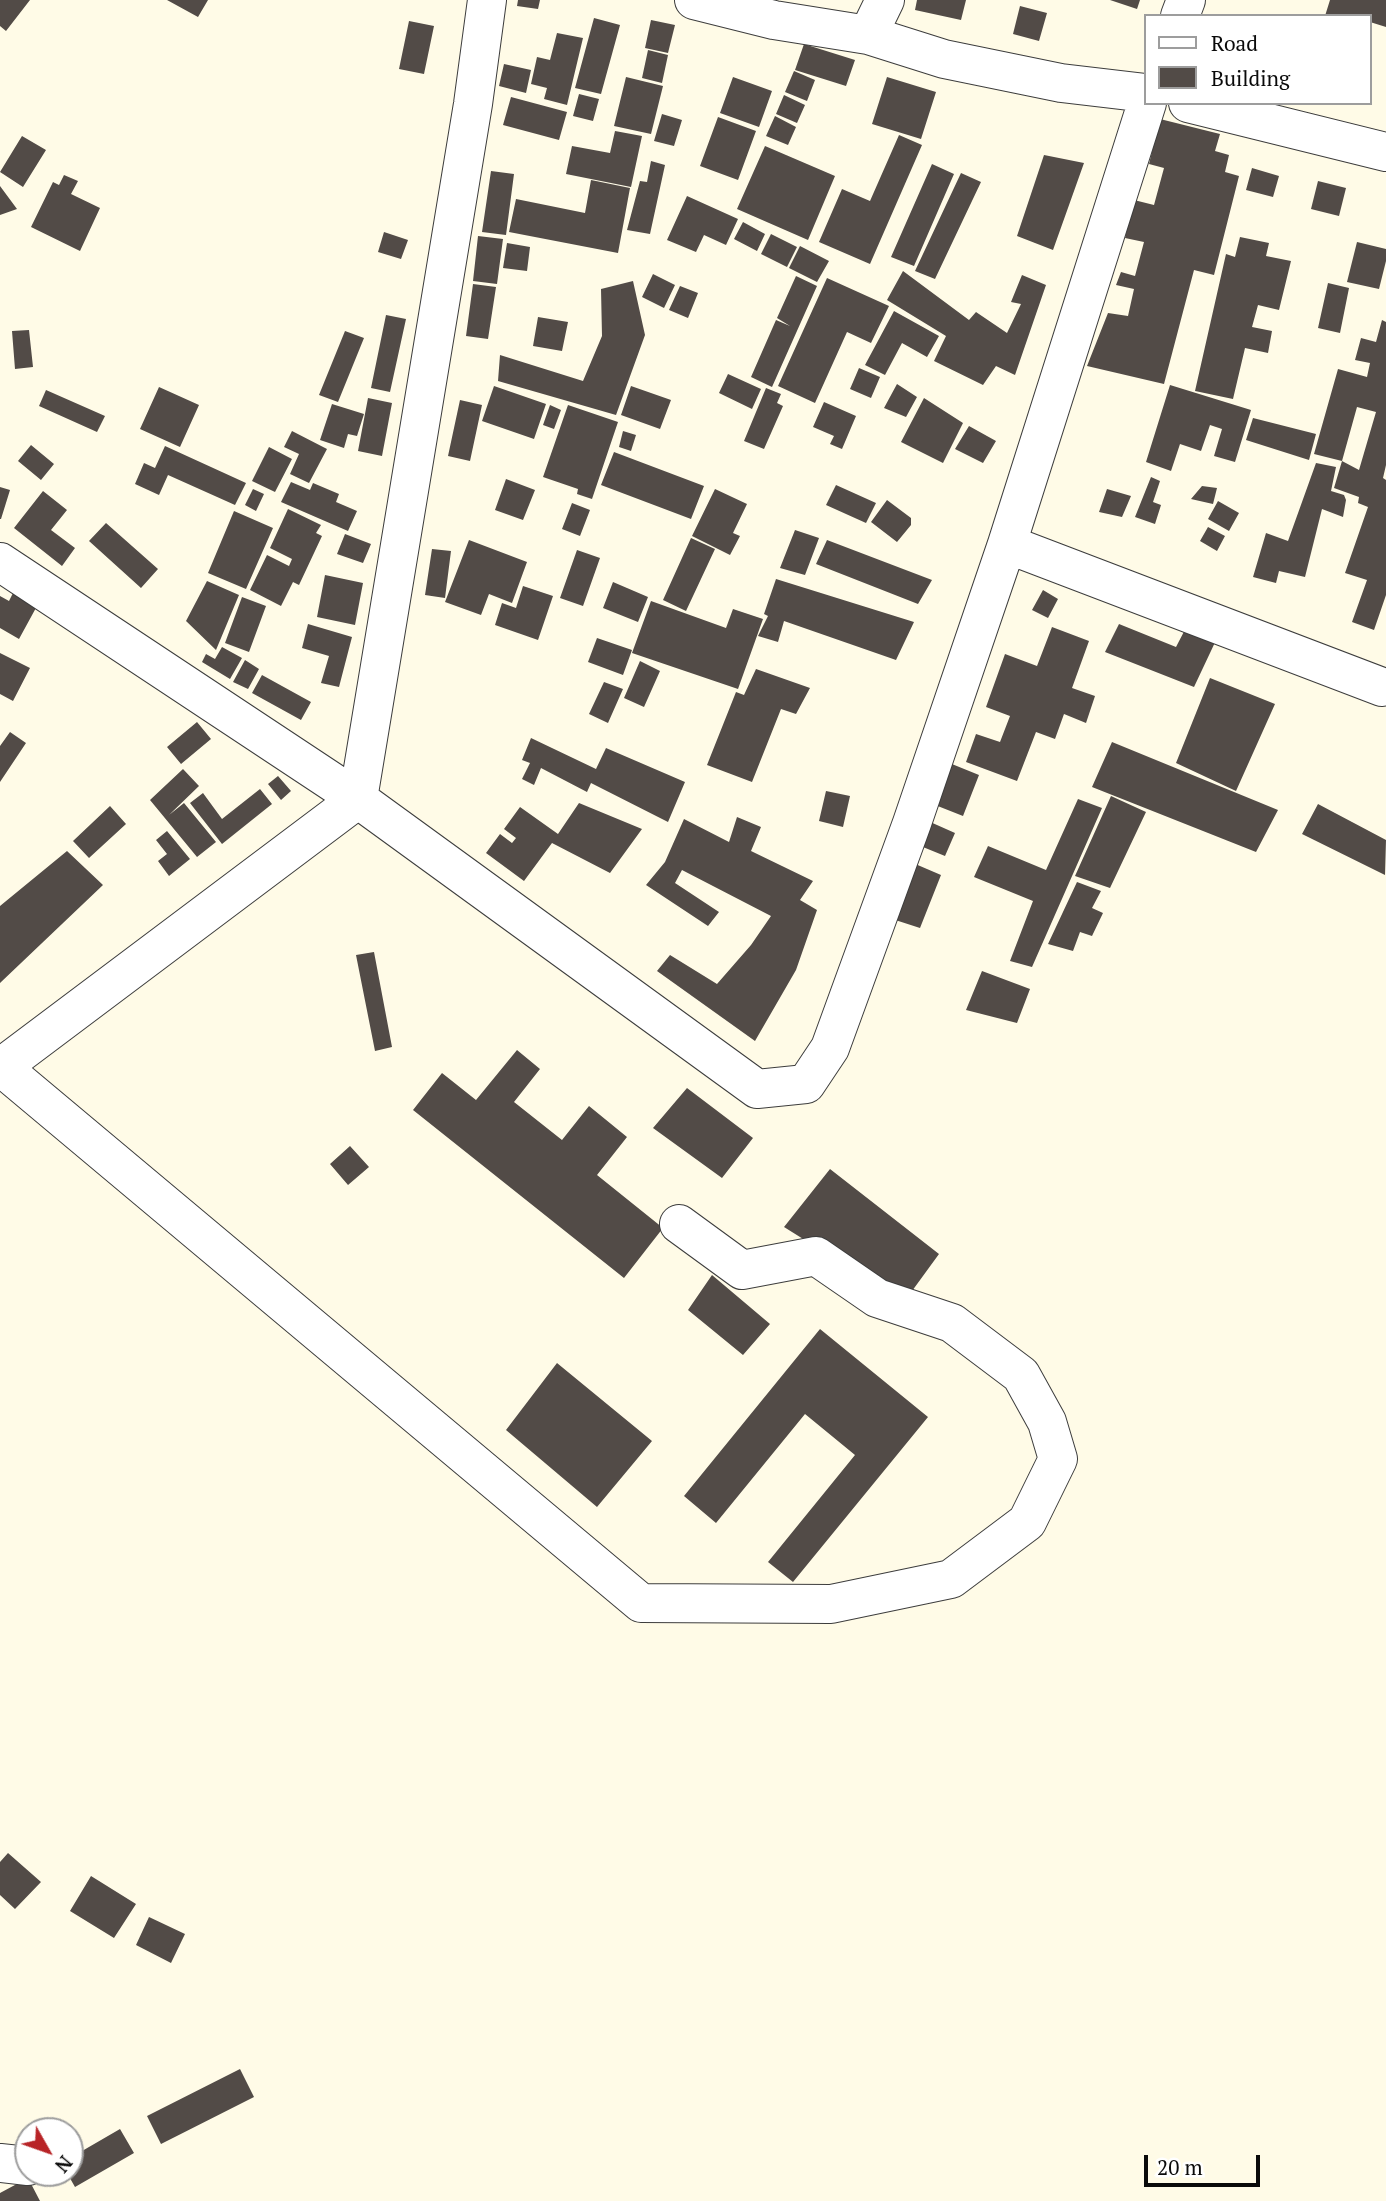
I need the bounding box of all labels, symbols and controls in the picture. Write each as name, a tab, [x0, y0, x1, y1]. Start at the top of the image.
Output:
legend	[1144, 14, 1372, 105]
text: Road	[1211, 29, 1258, 57]
text: Building	[1211, 64, 1290, 92]
north arrow	[14, 2117, 84, 2187]
scale bar	[1148, 2142, 1264, 2186]
text: N	[50, 2151, 78, 2178]
text: 20 m	[1157, 2153, 1203, 2181]

